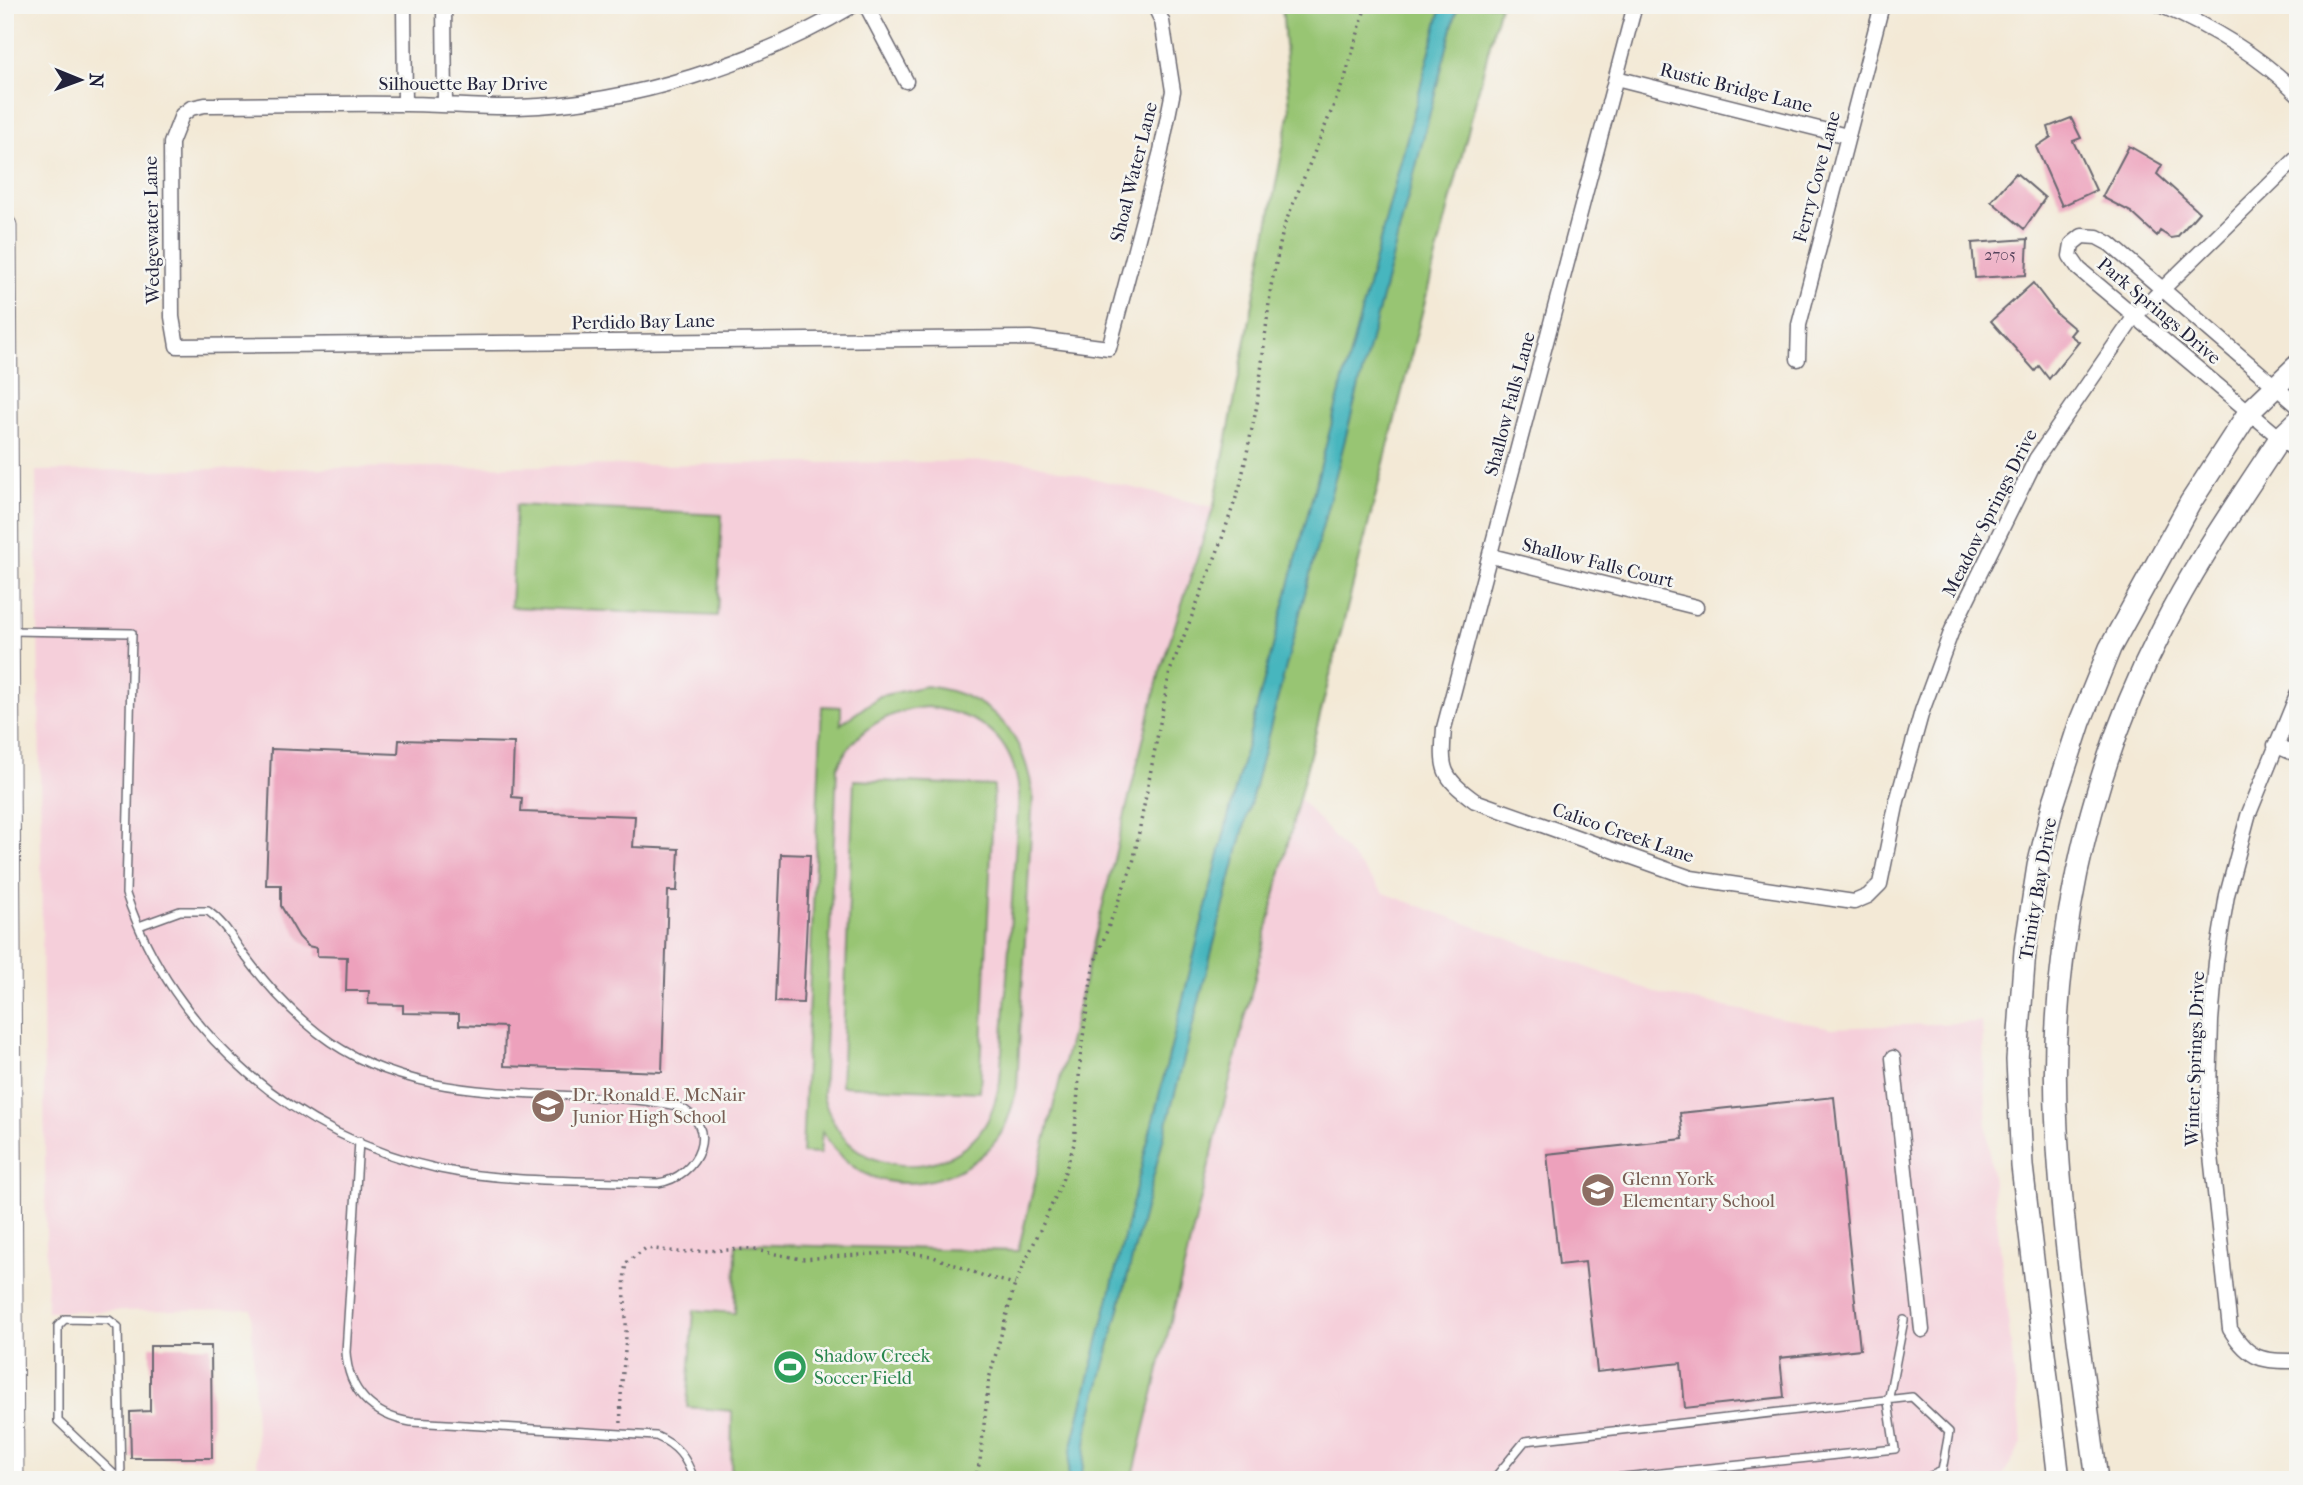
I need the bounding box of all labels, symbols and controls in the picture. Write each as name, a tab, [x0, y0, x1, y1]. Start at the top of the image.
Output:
north arrow	[46, 46, 116, 116]
street label: Rustic Bridge Lane	[1657, 58, 1815, 118]
text: N	[85, 73, 107, 88]
street label: Silhouette Bay Drive	[378, 73, 548, 95]
street label: Shoal Water Lane	[1106, 100, 1162, 244]
street label: Ferry Cove Lane	[1789, 109, 1845, 245]
street label: Wedgewater Lane	[140, 156, 164, 305]
house number: 2705	[1984, 245, 2016, 264]
street label: Park Springs Drive	[2093, 253, 2225, 369]
street label: Perdido Bay Lane	[571, 310, 715, 334]
street label: Shallow Falls Lane	[1480, 330, 1540, 478]
street label: Meadow Springs Drive	[1938, 425, 2042, 601]
street label: Shallow Falls Court	[1520, 534, 1676, 593]
street label: Calico Creek Lane	[1549, 798, 1697, 868]
street label: Trinity Bay Drive	[2015, 816, 2061, 962]
street label: Winter Springs Drive	[2181, 971, 2209, 1148]
place label: Dr. Ronald E. McNair Junior High School	[570, 1084, 746, 1128]
school or university icon: Dr. Ronald E. McNair Junior High School	[529, 1087, 567, 1125]
place label: Glenn York Elementary School	[1622, 1168, 1775, 1212]
school or university icon: Glenn York Elementary School	[1579, 1171, 1617, 1209]
place label: Shadow Creek Soccer Field	[814, 1345, 931, 1389]
sports icon: Shadow Creek Soccer Field	[771, 1348, 809, 1386]

